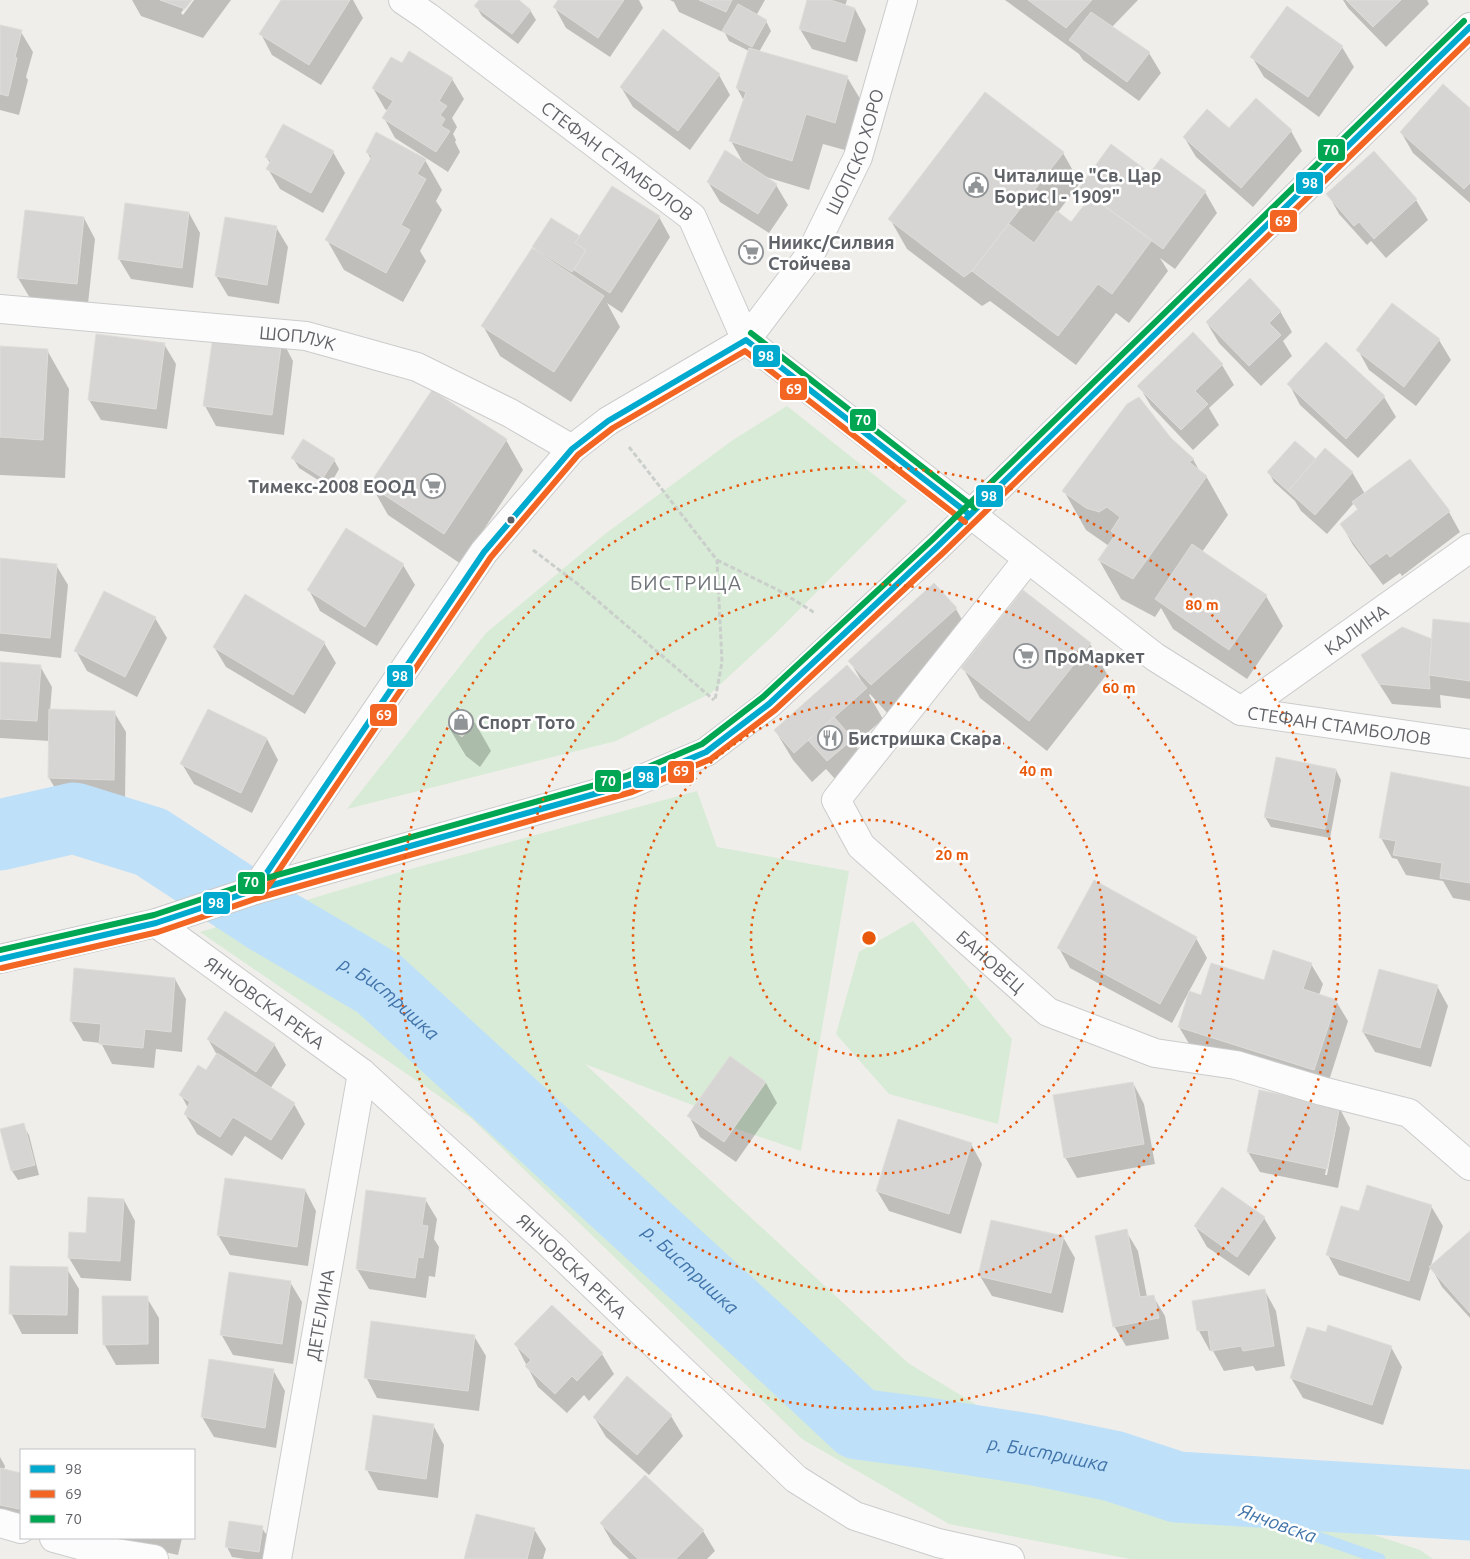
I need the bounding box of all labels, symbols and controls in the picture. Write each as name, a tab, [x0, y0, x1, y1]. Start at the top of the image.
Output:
street label: ШОПСКО ХОРО	[822, 86, 887, 217]
street label: СТЕФАН СТАМБОЛОВ	[538, 97, 697, 225]
line badge: 70	[1317, 138, 1346, 162]
text: 70	[1323, 142, 1339, 158]
place label: Читалище "Св. Цар Борис I - 1909"	[994, 165, 1162, 206]
line badge: 98	[1295, 171, 1324, 195]
public building icon: Читалище "Св. Цар Борис I - 1909"	[963, 172, 989, 198]
text: 98	[1302, 175, 1318, 191]
line badge: 69	[1269, 209, 1298, 233]
text: 69	[1275, 213, 1291, 229]
place label: Ниикс/Силвия Стойчева	[768, 232, 895, 273]
supermarket icon: Ниикс/Силвия Стойчева	[738, 239, 764, 265]
street label: ШОПЛУК	[258, 322, 338, 354]
line badge: 98	[752, 344, 781, 368]
text: 98	[758, 348, 774, 364]
line badge: 69	[779, 377, 808, 401]
text: 69	[786, 381, 802, 397]
line badge: 70	[849, 408, 877, 432]
text: 70	[855, 412, 871, 428]
supermarket icon: Тимекс-2008 ЕООД	[420, 473, 446, 499]
place label: Тимекс-2008 ЕООД	[248, 476, 416, 496]
line badge: 98	[975, 484, 1004, 508]
text: 98	[981, 488, 997, 504]
unlabelled marker	[506, 515, 516, 525]
district label: БИСТРИЦА	[630, 571, 742, 594]
text: 80 m	[1185, 596, 1219, 613]
street label: КАЛИНА	[1320, 600, 1392, 659]
supermarket icon: ПроМаркет	[1013, 643, 1039, 669]
place label: ПроМаркет	[1044, 646, 1145, 666]
line badge: 98	[386, 664, 414, 688]
text: 98	[392, 668, 408, 684]
text: 60 m	[1102, 679, 1136, 696]
street label: СТЕФАН СТАМБОЛОВ	[1246, 702, 1432, 748]
line badge: 69	[369, 703, 398, 727]
text: 69	[376, 707, 392, 723]
shop icon: Спорт Тото	[448, 709, 474, 735]
place label: Спорт Тото	[478, 712, 575, 732]
restaurant icon: Бистришка Скара	[817, 725, 843, 751]
place label: Бистришка Скара	[848, 728, 1002, 748]
line badge: 69	[667, 760, 695, 784]
text: 40 m	[1019, 762, 1053, 779]
text: 69	[673, 763, 689, 779]
line badge: 98	[632, 765, 660, 789]
line badge: 70	[594, 769, 622, 793]
text: 98	[638, 769, 654, 785]
text: 70	[600, 773, 616, 789]
text: 20 m	[935, 846, 969, 863]
line badge: 70	[237, 871, 266, 895]
text: 70	[243, 874, 259, 890]
line badge: 98	[202, 891, 231, 915]
text: 98	[208, 895, 224, 911]
street label: БАНОВЕЦ	[953, 926, 1029, 997]
centre of rings	[860, 929, 878, 947]
water label: р. Бистришка	[335, 951, 444, 1044]
street label: ЯНЧОВСКА РЕКА	[202, 952, 329, 1053]
street label: ЯНЧОВСКА РЕКА	[513, 1210, 631, 1322]
water label: р. Бистришка	[638, 1219, 743, 1318]
street label: ДЕТЕЛИНА	[302, 1267, 338, 1362]
water label: р. Бистришка	[985, 1432, 1110, 1476]
legend	[20, 1449, 195, 1539]
text: 98	[65, 1460, 82, 1477]
text: 69	[65, 1485, 82, 1502]
water label: Янчовска	[1236, 1499, 1320, 1547]
text: 70	[65, 1510, 82, 1527]

